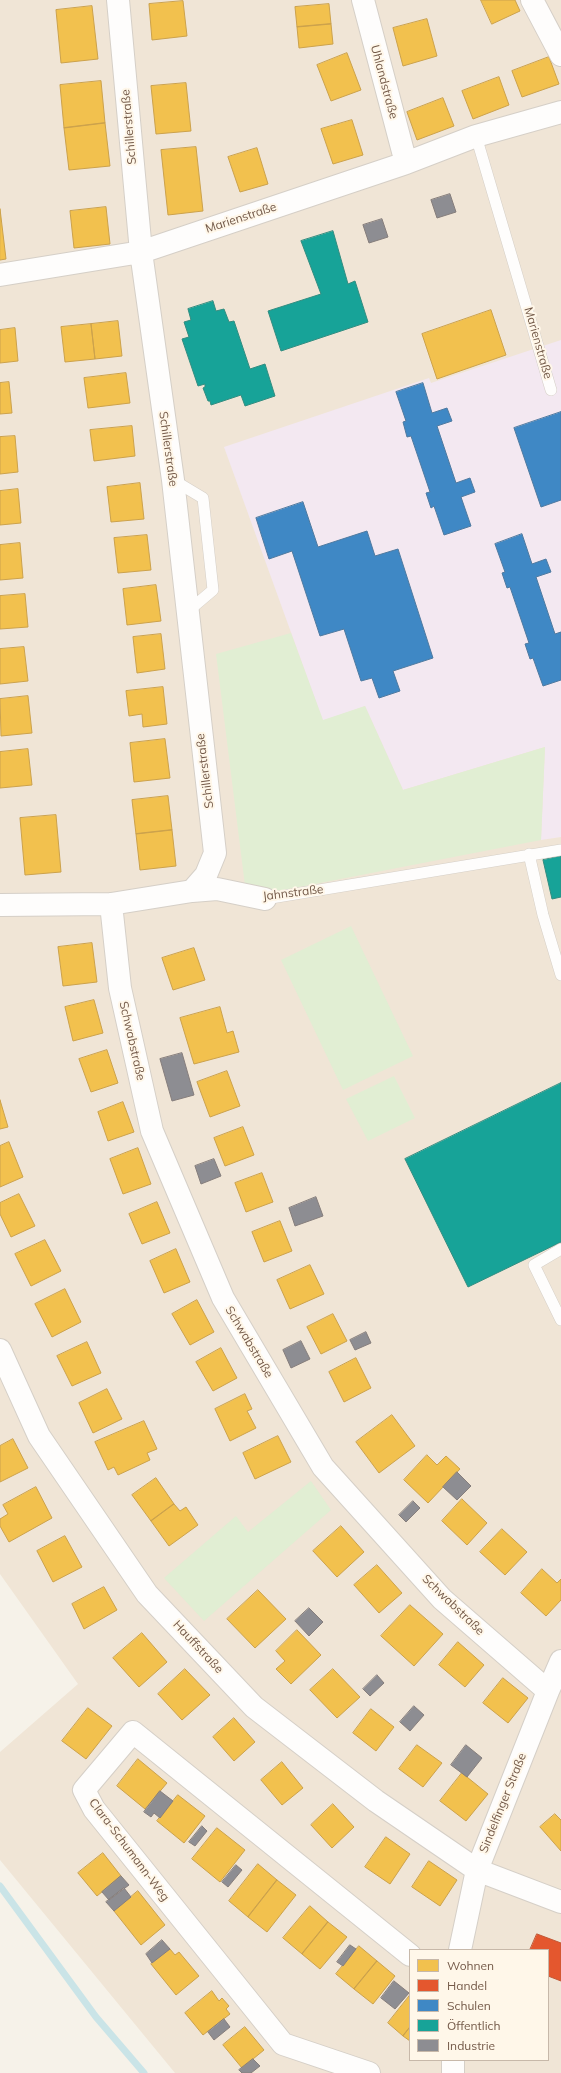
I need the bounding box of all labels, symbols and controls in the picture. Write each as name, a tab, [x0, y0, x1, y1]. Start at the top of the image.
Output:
street label: Uhlandstraße	[367, 44, 401, 120]
street label: Schillerstraße	[119, 89, 139, 165]
street label: Marienstraße	[204, 200, 278, 236]
street label: Marienstraße	[521, 305, 555, 381]
street label: Schillerstraße	[156, 411, 180, 487]
street label: Schillerstraße	[193, 733, 217, 809]
street label: Jahnstraße	[262, 882, 324, 904]
street label: Schwabstraße	[116, 1000, 148, 1082]
street label: Schwabstraße	[222, 1304, 276, 1380]
street label: Schwabstraße	[419, 1572, 487, 1638]
street label: Hauffstraße	[170, 1618, 226, 1676]
street label: Sindelfinger Straße	[476, 1751, 530, 1855]
street label: Clara-Schumann-Weg	[86, 1796, 172, 1904]
legend	[409, 1949, 549, 2061]
text: Wohnen	[447, 1958, 494, 1973]
text: Handel	[447, 1978, 487, 1993]
text: Schulen	[447, 1998, 491, 2013]
text: Öffentlich	[447, 2018, 500, 2033]
text: Industrie	[447, 2038, 495, 2053]

